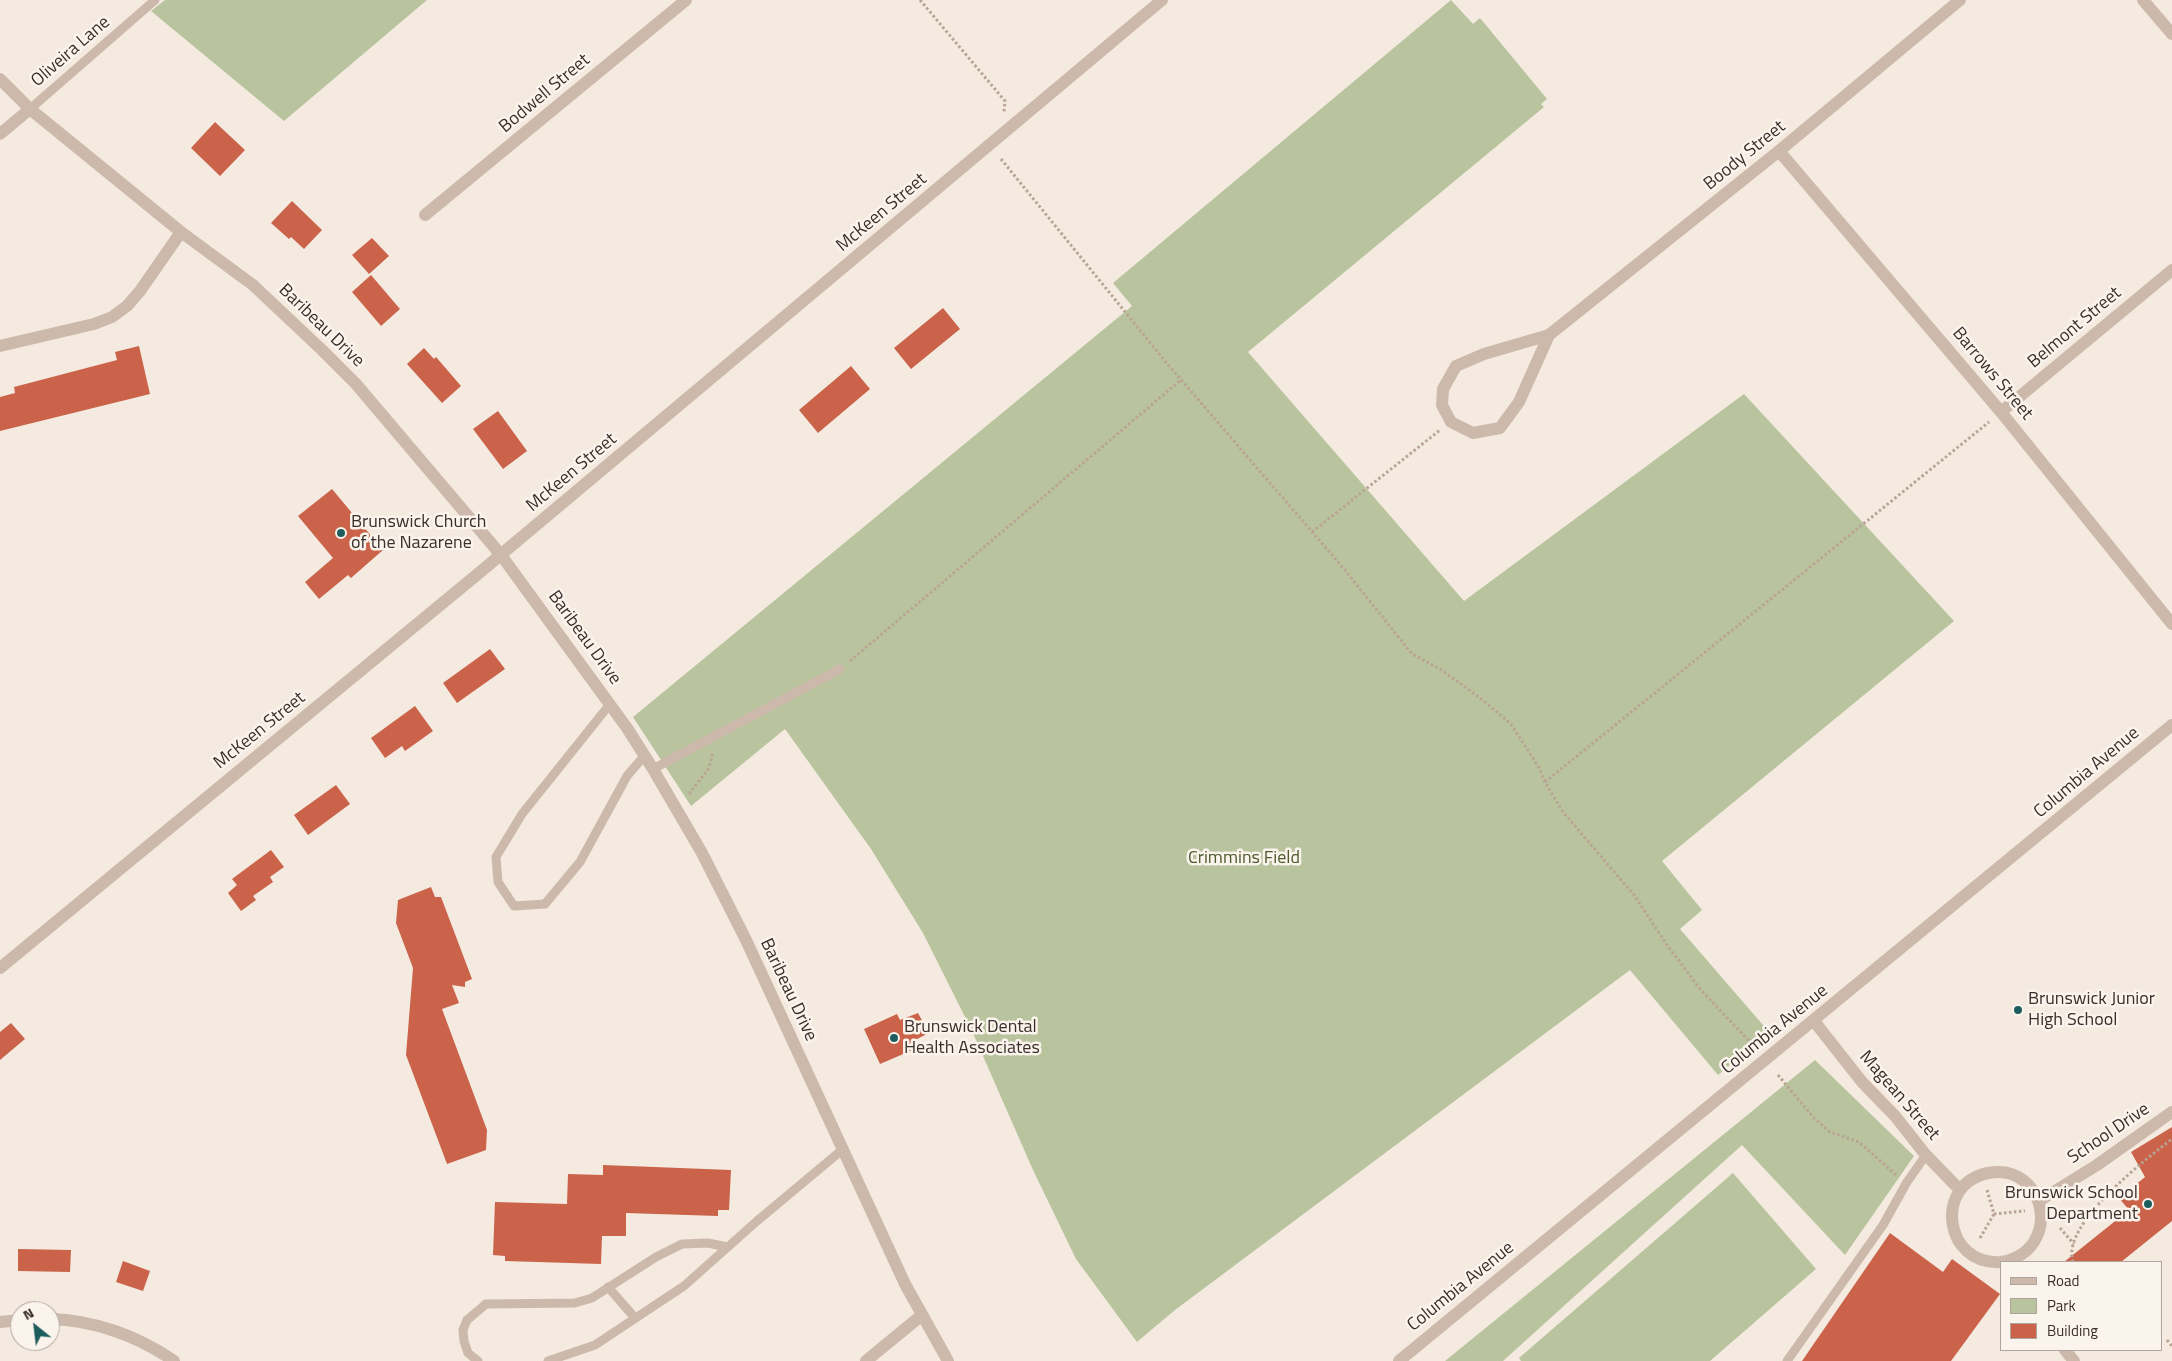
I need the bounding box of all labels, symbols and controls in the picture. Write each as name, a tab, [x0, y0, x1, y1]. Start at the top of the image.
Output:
street label: Oliveira Lane	[27, 12, 115, 92]
street label: Bodwell Street	[495, 50, 595, 138]
street label: Boody Street	[1700, 117, 1790, 195]
street label: McKeen Street	[833, 169, 931, 257]
street label: Baribeau Drive	[274, 280, 368, 372]
street label: Belmont Street	[2024, 283, 2126, 373]
street label: Barrows Street	[1947, 323, 2037, 425]
street label: McKeen Street	[523, 429, 621, 517]
place label: Brunswick Church of the Nazarene	[351, 512, 487, 554]
marker: Brunswick Church of the Nazarene	[335, 527, 347, 539]
street label: Baribeau Drive	[543, 587, 625, 689]
street label: McKeen Street	[210, 688, 310, 774]
street label: Columbia Avenue	[2030, 723, 2144, 823]
park label: Crimmins Field	[1188, 848, 1300, 870]
street label: Baribeau Drive	[755, 935, 821, 1045]
street label: Columbia Avenue	[1717, 981, 1833, 1079]
place label: Brunswick Junior High School	[2028, 989, 2155, 1032]
marker: Brunswick Junior High School	[2012, 1004, 2024, 1016]
place label: Brunswick Dental Health Associates	[904, 1017, 1040, 1060]
marker: Brunswick Dental Health Associates	[888, 1032, 900, 1044]
street label: Magean Street	[1854, 1047, 1944, 1145]
street label: School Drive	[2064, 1099, 2154, 1169]
place label: Brunswick School Department	[2005, 1183, 2138, 1226]
marker: Brunswick School Department	[2142, 1198, 2154, 1210]
street label: Columbia Avenue	[1403, 1238, 1519, 1336]
legend	[2000, 1261, 2162, 1351]
text: Road	[2047, 1269, 2079, 1292]
text: Park	[2047, 1294, 2076, 1317]
north arrow	[10, 1301, 60, 1351]
text: N	[19, 1302, 37, 1325]
text: Building	[2047, 1319, 2098, 1342]

